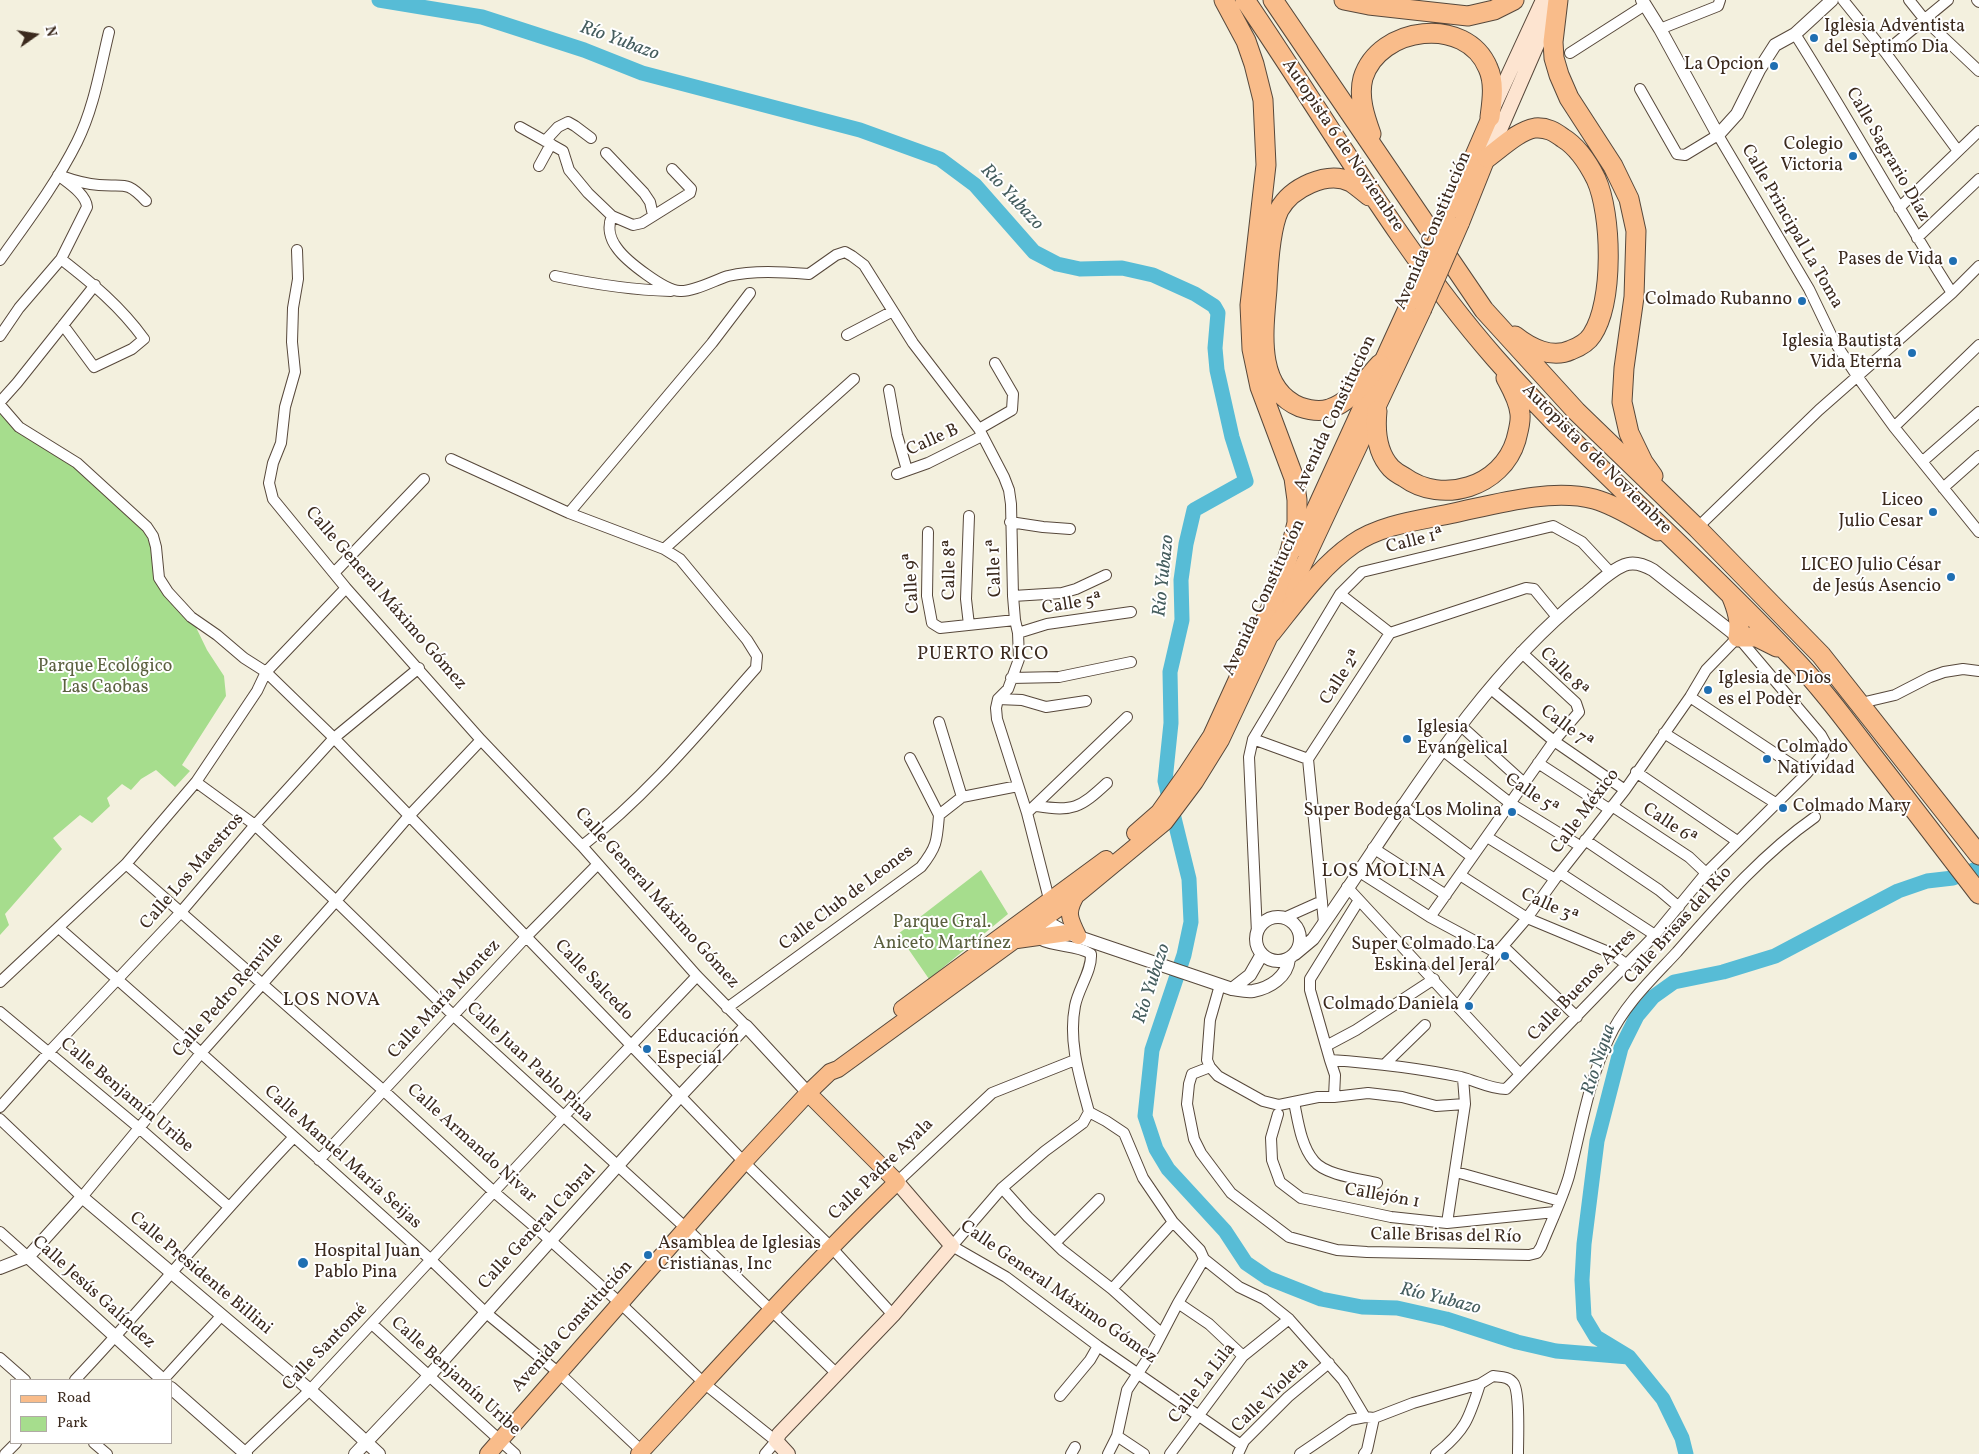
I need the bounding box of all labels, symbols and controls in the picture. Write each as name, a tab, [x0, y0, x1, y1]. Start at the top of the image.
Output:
north arrow	[10, 10, 60, 60]
water label: Río Yubazo	[576, 17, 662, 67]
place label: Iglesia Adventista del Septimo Dia	[1824, 17, 1965, 59]
text: N	[40, 24, 61, 39]
marker: Iglesia Adventista del Septimo Dia	[1808, 32, 1820, 44]
place label: La Opcion	[1684, 55, 1764, 77]
street label: Autopista 6 de Noviembre	[1276, 56, 1408, 236]
marker: La Opcion	[1768, 60, 1780, 72]
street label: Calle Sagrario Díaz	[1840, 84, 1934, 226]
place label: Colegio Victoria	[1780, 135, 1843, 178]
street label: Calle Principal La Toma	[1735, 141, 1847, 313]
street label: Avenida Constitución	[1391, 148, 1477, 314]
marker: Colegio Victoria	[1847, 150, 1859, 162]
water label: Río Yubazo	[975, 160, 1047, 236]
place label: Pases de Vida	[1838, 250, 1943, 272]
marker: Pases de Vida	[1947, 255, 1959, 267]
place label: Colmado Rubanno	[1645, 290, 1792, 312]
marker: Colmado Rubanno	[1796, 295, 1808, 307]
street label: Avenida Constitucion	[1290, 332, 1382, 496]
place label: Iglesia Bautista Vida Eterna	[1782, 332, 1902, 374]
marker: Iglesia Bautista Vida Eterna	[1906, 347, 1918, 359]
street label: Autopista 6 de Noviembre	[1516, 380, 1676, 540]
street label: Calle B	[904, 420, 962, 462]
place label: Liceo Julio Cesar	[1838, 491, 1923, 534]
street label: Calle General Máximo Gómez	[300, 503, 470, 695]
marker: Liceo Julio Cesar	[1927, 506, 1939, 518]
street label: Avenida Constitución	[1219, 516, 1311, 680]
street label: Calle 1ª	[1384, 524, 1446, 560]
water label: Río Yubazo	[1149, 534, 1181, 618]
street label: Calle 1ª	[984, 538, 1008, 598]
street label: Calle 8ª	[940, 540, 962, 600]
street label: Calle 9ª	[901, 552, 925, 614]
place label: LICEO Julio César de Jesús Asencio	[1801, 556, 1941, 598]
marker: LICEO Julio César de Jesús Asencio	[1945, 571, 1957, 583]
street label: Calle 5ª	[1041, 590, 1103, 620]
street label: Calle 8ª	[1534, 644, 1592, 702]
district label: PUERTO RICO	[916, 645, 1050, 667]
street label: Calle 2ª	[1316, 646, 1368, 710]
park label: Parque Ecológico Las Caobas	[38, 657, 172, 700]
place label: Iglesia de Dios es el Poder	[1718, 669, 1831, 712]
marker: Iglesia de Dios es el Poder	[1702, 684, 1714, 696]
street label: Calle 7ª	[1535, 701, 1597, 755]
place label: Iglesia Evangelical	[1417, 718, 1508, 761]
marker: Iglesia Evangelical	[1401, 733, 1413, 745]
place label: Colmado Natividad	[1777, 738, 1855, 781]
marker: Colmado Natividad	[1761, 753, 1773, 765]
street label: Calle México	[1547, 765, 1625, 859]
street label: Calle 5ª	[1500, 769, 1562, 821]
place label: Colmado Mary	[1793, 797, 1911, 819]
street label: Calle 6ª	[1638, 799, 1700, 851]
place label: Super Bodega Los Molina	[1303, 801, 1502, 823]
marker: Colmado Mary	[1777, 802, 1789, 814]
street label: Calle General Máximo Gómez	[569, 804, 743, 994]
marker: Super Bodega Los Molina	[1506, 806, 1518, 818]
street label: Calle Los Maestros	[136, 809, 250, 935]
street label: Calle Club de Leones	[776, 842, 918, 956]
district label: LOS MOLINA	[1320, 862, 1448, 884]
street label: Calle Brisas del Río	[1621, 863, 1737, 989]
street label: Calle 3ª	[1517, 884, 1581, 930]
park label: Parque Gral. Aniceto Martínez	[873, 913, 1011, 956]
street label: Calle Buenos Aires	[1524, 926, 1642, 1046]
street label: Calle Pedro Renville	[169, 929, 289, 1063]
place label: Super Colmado La Eskina del Jeral	[1351, 935, 1495, 978]
street label: Calle María Montez	[384, 936, 506, 1064]
street label: Calle Salcedo	[549, 936, 637, 1026]
water label: Río Yubazo	[1129, 941, 1177, 1027]
marker: Super Colmado La Eskina del Jeral	[1499, 950, 1511, 962]
district label: LOS NOVA	[282, 991, 382, 1013]
place label: Colmado Daniela	[1323, 995, 1459, 1017]
street label: Calle Juan Pablo Pina	[461, 998, 597, 1128]
marker: Colmado Daniela	[1463, 1000, 1475, 1012]
water label: Río Nigua	[1578, 1022, 1622, 1098]
place label: Educación Especial	[657, 1028, 739, 1070]
street label: Calle Benjamín Uribe	[55, 1034, 197, 1158]
marker: Educación Especial	[641, 1043, 653, 1055]
street label: Calle Armando Nivar	[402, 1080, 540, 1208]
street label: Calle Manuel María Seijas	[259, 1082, 425, 1234]
street label: Calle Padre Ayala	[825, 1114, 939, 1226]
street label: Calle General Cabral	[475, 1161, 601, 1295]
street label: Callejón 1	[1343, 1180, 1421, 1214]
street label: Calle Presidente Billini	[124, 1208, 276, 1340]
street label: Calle General Máximo Gómez	[955, 1217, 1161, 1369]
street label: Calle Brisas del Río	[1370, 1225, 1522, 1249]
street label: Calle Jesús Galíndez	[27, 1232, 159, 1354]
place label: Asamblea de Iglesias Cristianas, Inc	[658, 1234, 821, 1276]
place label: Hospital Juan Pablo Pina	[314, 1242, 421, 1284]
marker: Asamblea de Iglesias Cristianas, Inc	[642, 1249, 654, 1261]
marker: Hospital Juan Pablo Pina	[296, 1256, 310, 1270]
street label: Avenida Constitución	[508, 1257, 638, 1397]
water label: Río Yubazo	[1397, 1279, 1483, 1321]
street label: Calle Santomé	[279, 1300, 373, 1396]
street label: Calle Benjamín Uribe	[386, 1313, 524, 1441]
street label: Calle La Lila	[1165, 1339, 1241, 1429]
street label: Calle Violeta	[1228, 1354, 1314, 1438]
legend	[10, 1379, 172, 1444]
text: Road	[57, 1388, 91, 1409]
text: Park	[57, 1413, 88, 1434]

